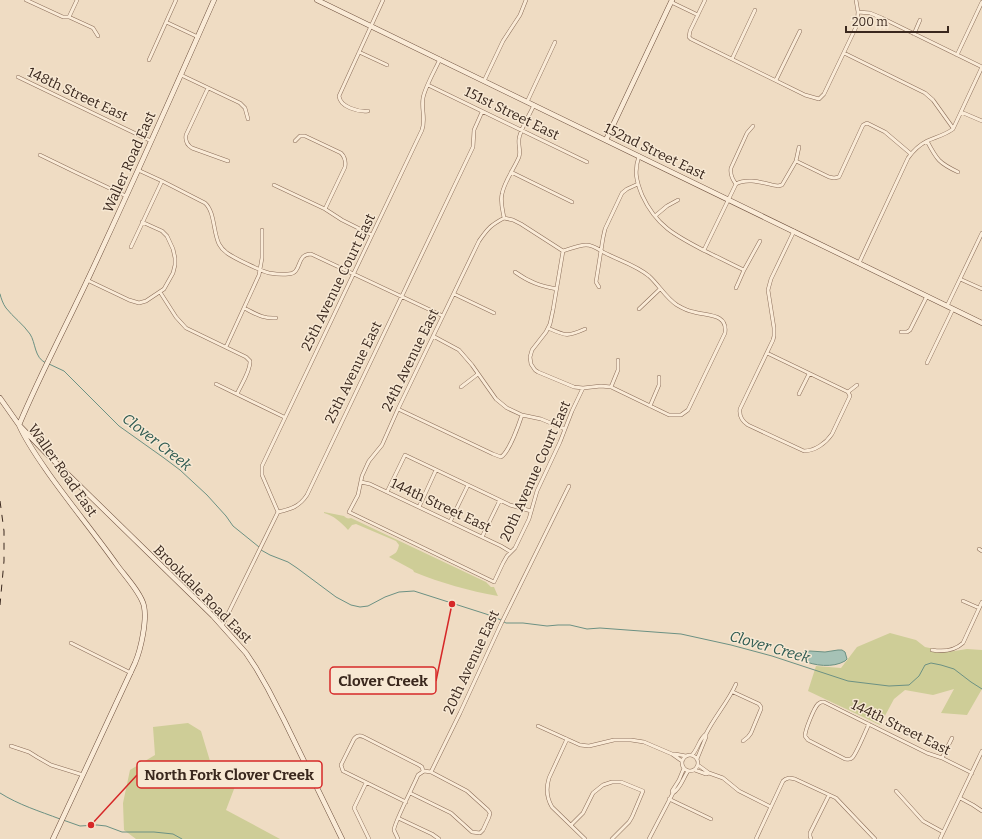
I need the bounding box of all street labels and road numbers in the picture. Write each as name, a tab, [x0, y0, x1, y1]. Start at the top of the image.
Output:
street label: 148th Street East	[25, 64, 131, 125]
street label: 151st Street East	[462, 83, 562, 144]
street label: Waller Road East	[100, 109, 159, 215]
street label: 152nd Street East	[601, 120, 708, 183]
street label: 25th Avenue Court East	[298, 211, 379, 354]
street label: 24th Avenue East	[378, 306, 443, 414]
street label: 25th Avenue East	[321, 318, 386, 426]
street label: 20th Avenue Court East	[497, 398, 574, 544]
street label: Waller Road East	[24, 421, 101, 520]
street label: 144th Street East	[388, 475, 494, 536]
street label: Brookdale Road East	[150, 542, 255, 647]
street label: 20th Avenue East	[440, 607, 503, 717]
street label: 144th Street East	[848, 696, 953, 759]

